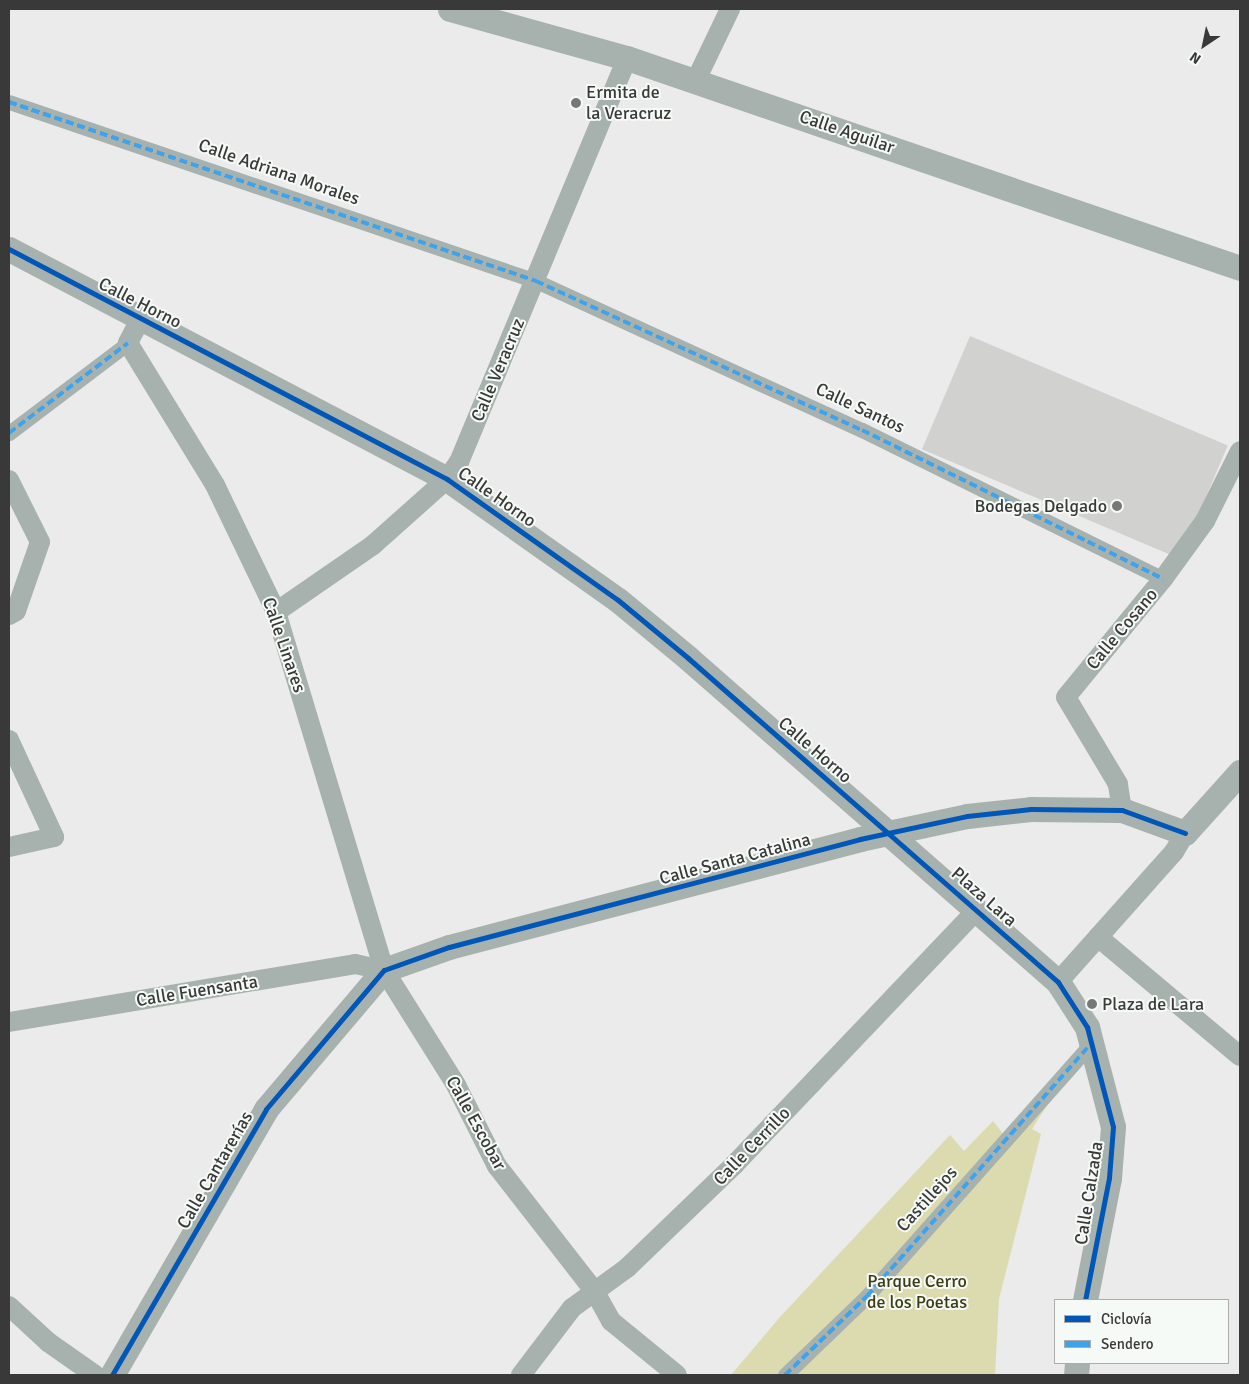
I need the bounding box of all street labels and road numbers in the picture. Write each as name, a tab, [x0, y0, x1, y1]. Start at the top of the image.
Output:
street label: Calle Aguilar	[797, 106, 897, 158]
street label: Calle Adriana Morales	[196, 134, 362, 210]
street label: Calle Horno	[95, 273, 185, 333]
street label: Calle Veracruz	[467, 315, 529, 425]
street label: Calle Santos	[812, 378, 908, 438]
street label: Calle Horno	[454, 462, 540, 532]
street label: Calle Cosano	[1082, 584, 1162, 674]
street label: Calle Linares	[258, 595, 310, 695]
street label: Calle Horno	[774, 712, 856, 788]
street label: Calle Santa Catalina	[657, 828, 813, 890]
street label: Plaza Lara	[947, 863, 1021, 931]
street label: Calle Fuensanta	[135, 971, 259, 1011]
street label: Calle Escobar	[441, 1072, 511, 1174]
street label: Calle Cerrillo	[709, 1102, 795, 1190]
street label: Calle Cantarerías	[173, 1107, 257, 1233]
street label: Calle Calzada	[1070, 1140, 1108, 1246]
street label: Castillejos	[892, 1162, 962, 1236]

